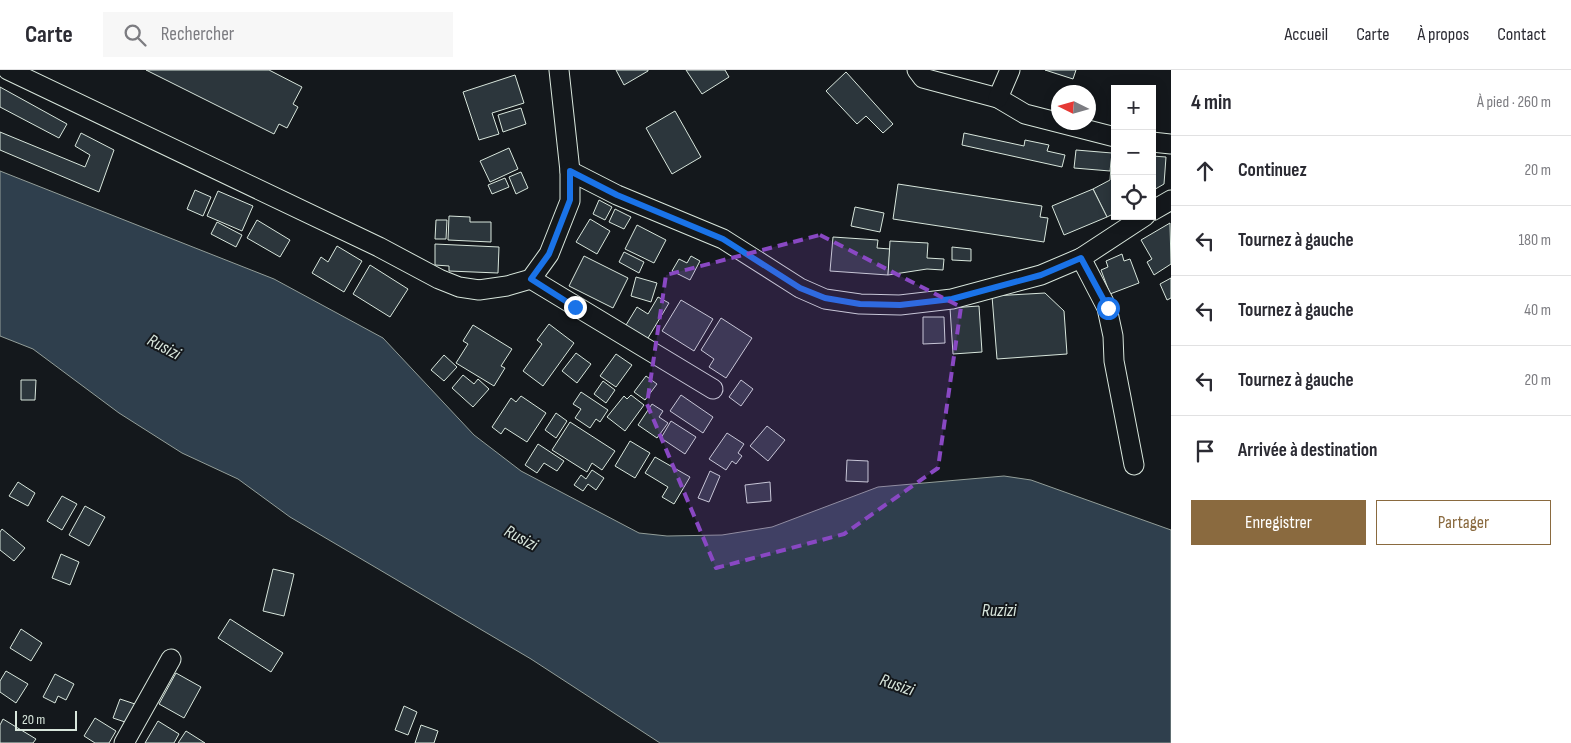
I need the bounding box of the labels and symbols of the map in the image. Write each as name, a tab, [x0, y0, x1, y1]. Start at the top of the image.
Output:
north arrow	[1051, 85, 1096, 130]
route end	[564, 296, 587, 319]
route start	[1097, 297, 1120, 320]
water label: Rusizi	[144, 330, 185, 365]
water label: Rusizi	[501, 521, 542, 556]
water label: Ruzizi	[982, 600, 1017, 621]
water label: Rusizi	[877, 669, 918, 701]
scale bar	[15, 708, 78, 731]

